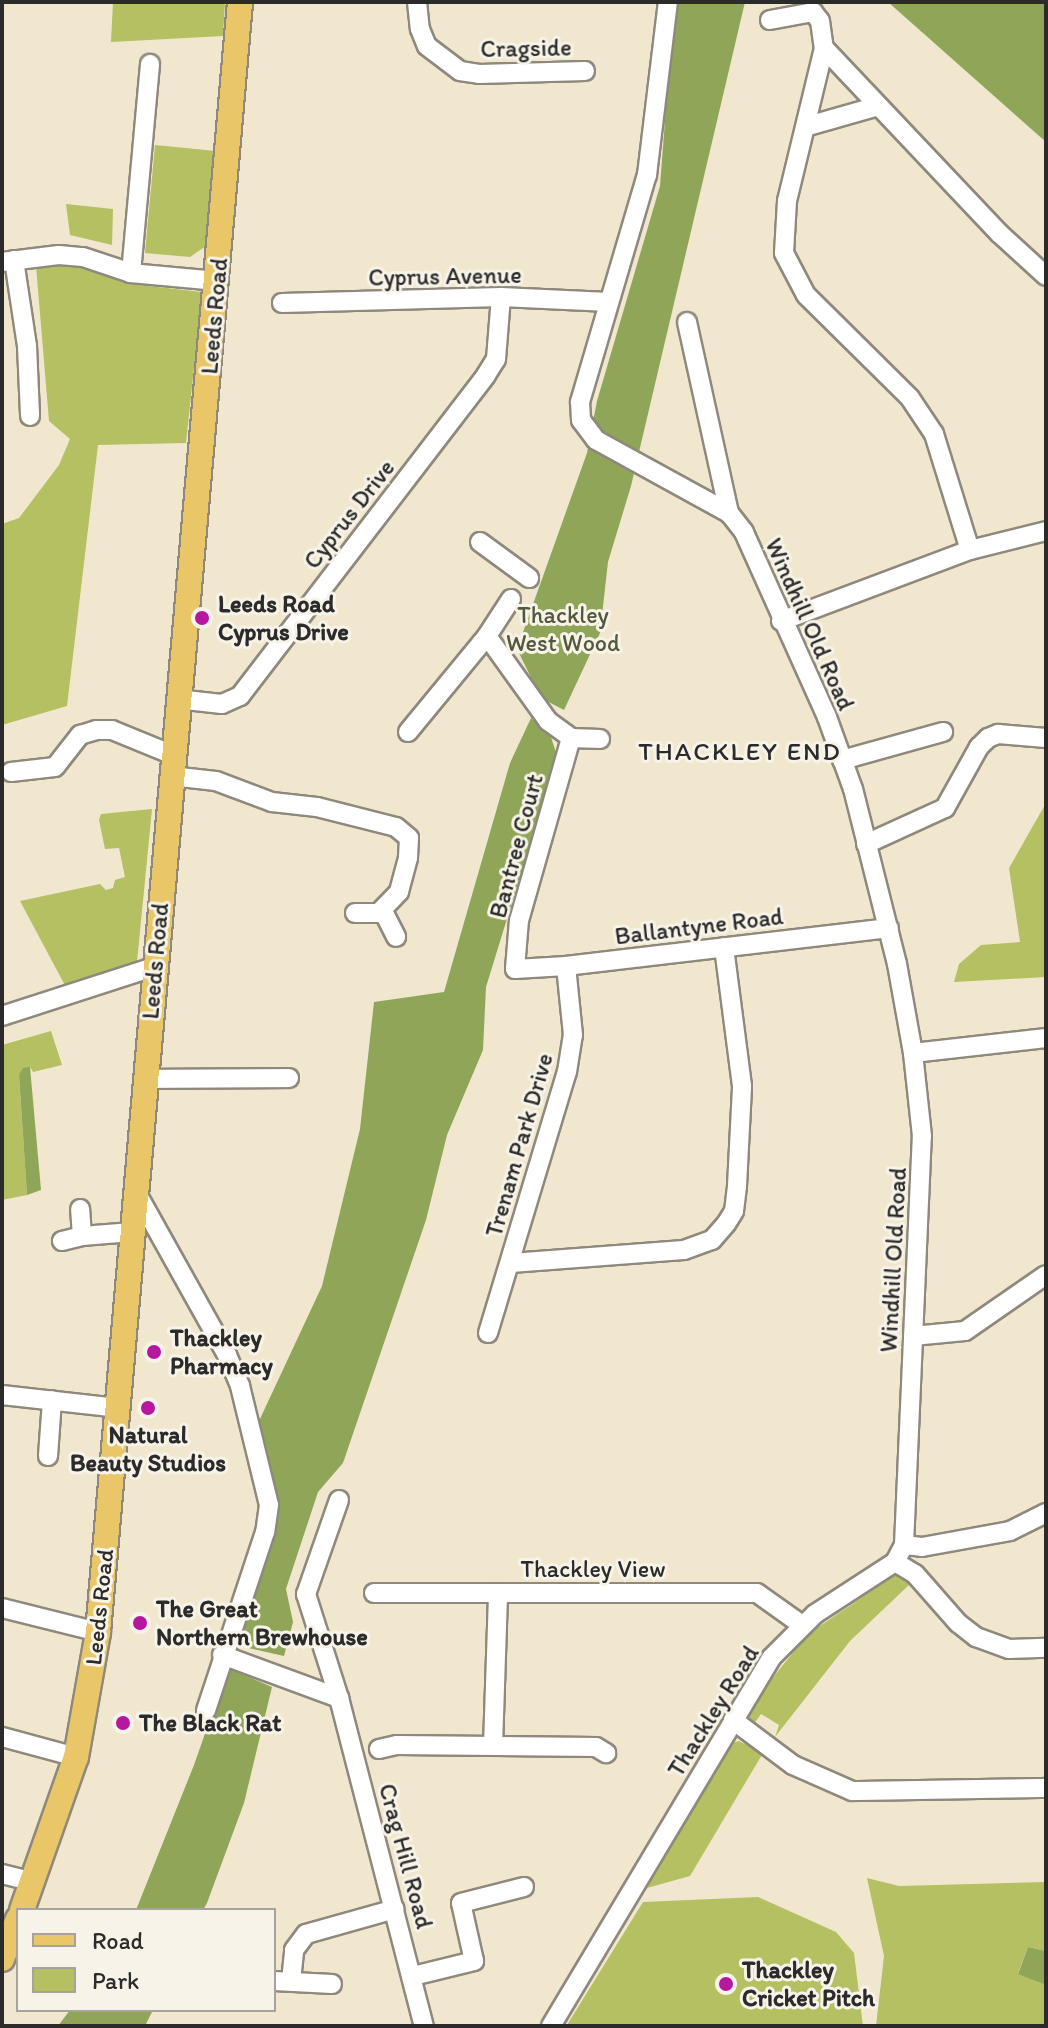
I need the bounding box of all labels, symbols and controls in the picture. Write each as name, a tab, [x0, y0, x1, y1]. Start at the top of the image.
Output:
street label: Cragside	[480, 33, 572, 63]
street label: Leeds Road	[195, 257, 233, 375]
street label: Cyprus Avenue	[369, 260, 521, 292]
street label: Cyprus Drive	[297, 453, 401, 575]
street label: Windhill Old Road	[759, 534, 861, 714]
place label: Leeds Road Cyprus Drive	[218, 590, 349, 646]
park label: Thackley West Wood	[506, 601, 620, 657]
marker: Leeds Road Cyprus Drive	[193, 609, 211, 627]
district label: THACKLEY END	[638, 736, 842, 768]
street label: Bantree Court	[483, 771, 549, 921]
street label: Ballantyne Road	[613, 901, 785, 951]
street label: Leeds Road	[136, 902, 174, 1020]
street label: Trenam Park Drive	[479, 1050, 559, 1240]
street label: Windhill Old Road	[874, 1167, 912, 1353]
place label: Thackley Pharmacy	[170, 1324, 273, 1380]
marker: Thackley Pharmacy	[145, 1343, 163, 1361]
marker: Natural Beauty Studios	[139, 1399, 157, 1417]
place label: Natural Beauty Studios	[70, 1421, 226, 1477]
street label: Leeds Road	[79, 1548, 119, 1666]
street label: Thackley View	[520, 1555, 666, 1583]
place label: The Great Northern Brewhouse	[156, 1595, 368, 1651]
marker: The Great Northern Brewhouse	[131, 1614, 149, 1632]
street label: Thackley Road	[661, 1640, 765, 1782]
place label: The Black Rat	[139, 1709, 282, 1737]
marker: The Black Rat	[114, 1714, 132, 1732]
street label: Crag Hill Road	[373, 1781, 439, 1931]
legend	[16, 1908, 276, 2012]
text: Road	[92, 1926, 144, 1955]
place label: Thackley Cricket Pitch	[742, 1956, 875, 2012]
text: Park	[92, 1966, 139, 1995]
marker: Thackley Cricket Pitch	[717, 1975, 735, 1993]

